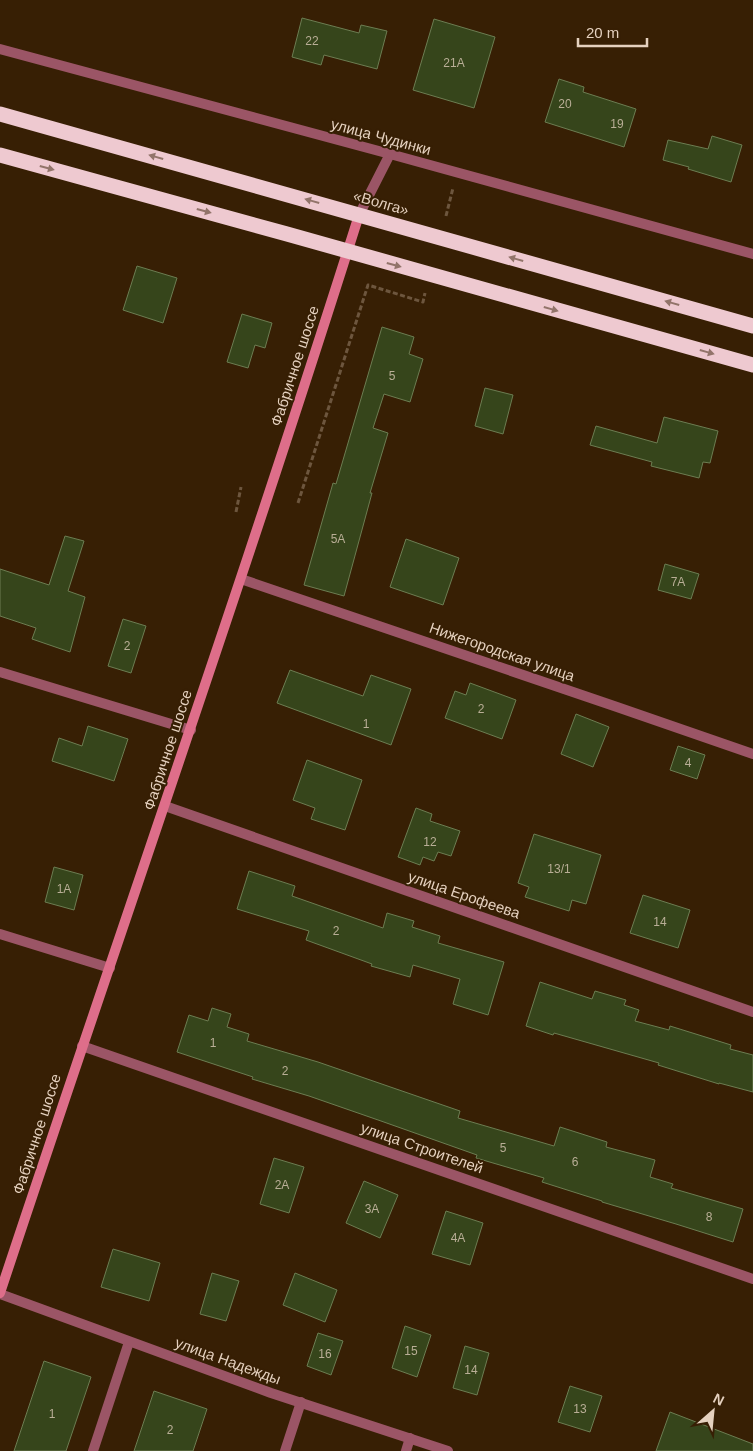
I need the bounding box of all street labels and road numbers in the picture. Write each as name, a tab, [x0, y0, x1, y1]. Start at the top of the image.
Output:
street label: улица Чудинки	[329, 115, 433, 158]
street label: «Волга»	[351, 186, 411, 219]
street label: Фабричное шоссе	[267, 303, 322, 428]
street label: Нижегородская улица	[427, 619, 578, 685]
street label: Фабричное шоссе	[140, 687, 195, 812]
street label: улица Ерофеева	[406, 867, 523, 922]
street label: Фабричное шоссе	[9, 1071, 64, 1196]
street label: улица Строителей	[359, 1119, 486, 1176]
street label: улица Надежды	[173, 1334, 283, 1388]

